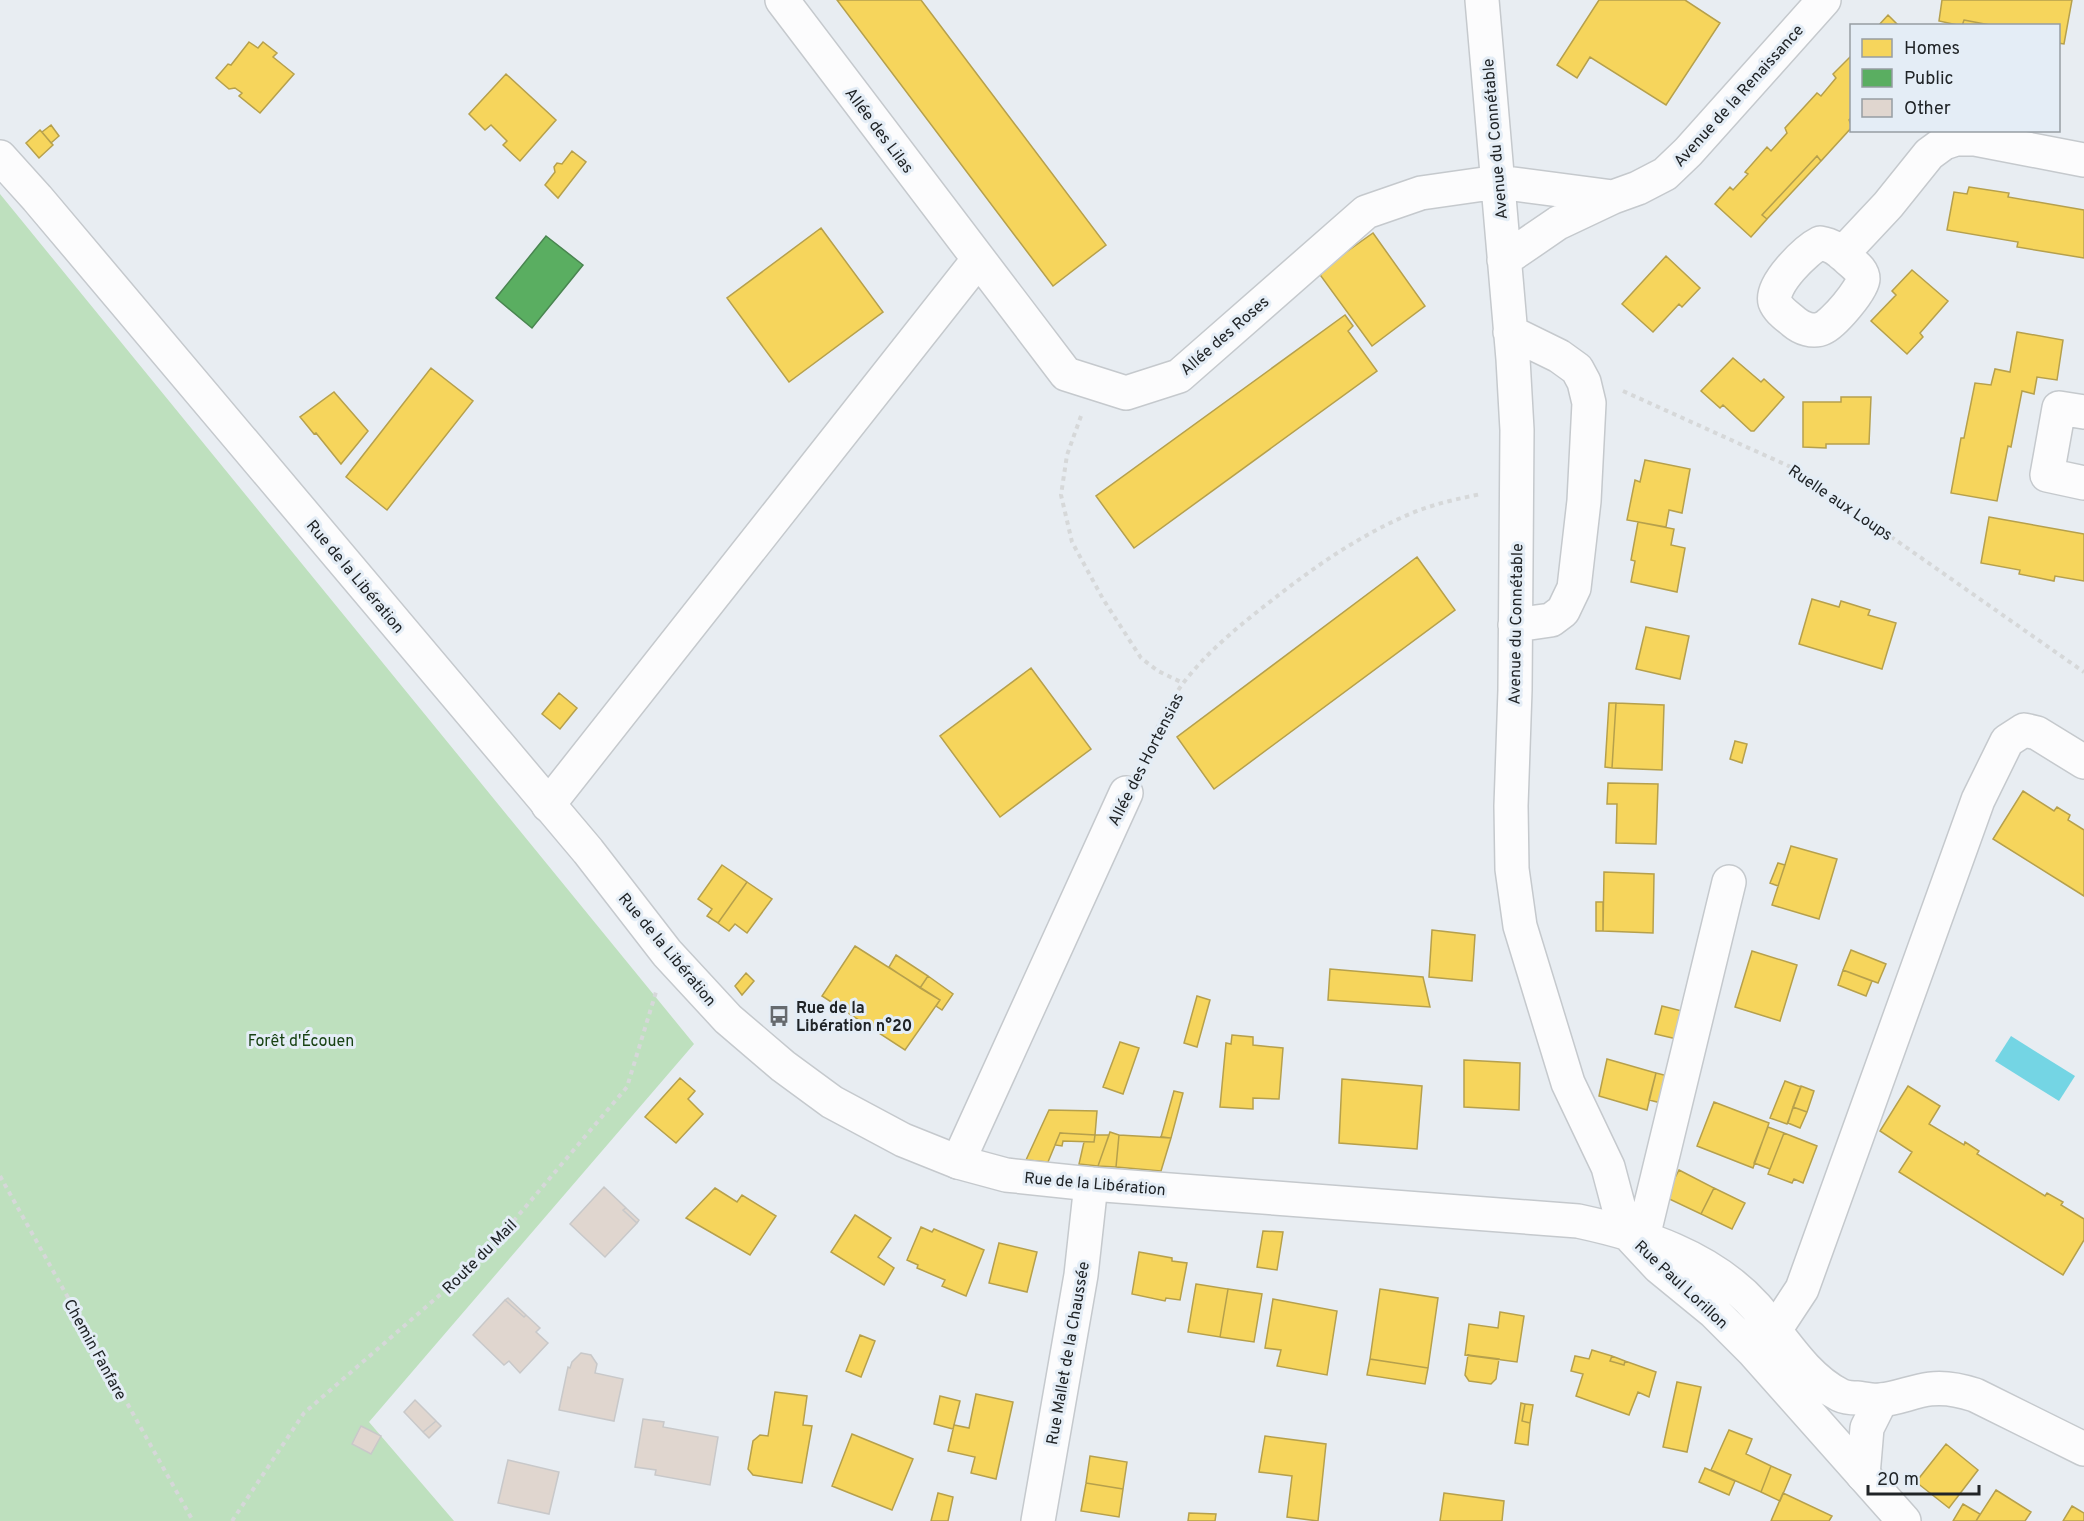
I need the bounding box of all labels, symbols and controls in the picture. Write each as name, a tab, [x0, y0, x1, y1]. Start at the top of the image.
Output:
street label: Avenue de la Renaissance	[1670, 21, 1809, 172]
legend	[1850, 24, 2060, 132]
text: Homes	[1904, 38, 1960, 61]
street label: Avenue du Connétable	[1479, 58, 1513, 220]
text: Public	[1904, 68, 1954, 91]
street label: Allée des Lilas	[840, 84, 917, 178]
text: Other	[1904, 98, 1951, 121]
street label: Allée des Roses	[1177, 292, 1274, 381]
street label: Ruelle aux Loups	[1784, 461, 1896, 546]
street label: Rue de la Libération	[301, 516, 408, 638]
street label: Avenue du Connétable	[1506, 543, 1528, 705]
street label: Allée des Hortensias	[1105, 690, 1189, 830]
street label: Rue de la Libération	[613, 889, 720, 1011]
place label: Rue de la Libération n°20	[796, 999, 912, 1037]
bus stop icon: Rue de la Libération n°20	[767, 1004, 791, 1028]
park label: Forêt d'Écouen	[248, 1030, 354, 1052]
street label: Rue de la Libération	[1023, 1169, 1166, 1201]
street label: Route du Mail	[439, 1216, 522, 1299]
street label: Rue Paul Lorillon	[1630, 1237, 1732, 1334]
street label: Rue Mallet de la Chaussée	[1043, 1260, 1095, 1447]
street label: Chemin Fanfare	[58, 1296, 130, 1404]
scale bar	[1868, 1458, 1979, 1496]
text: 20 m	[1877, 1469, 1919, 1492]

